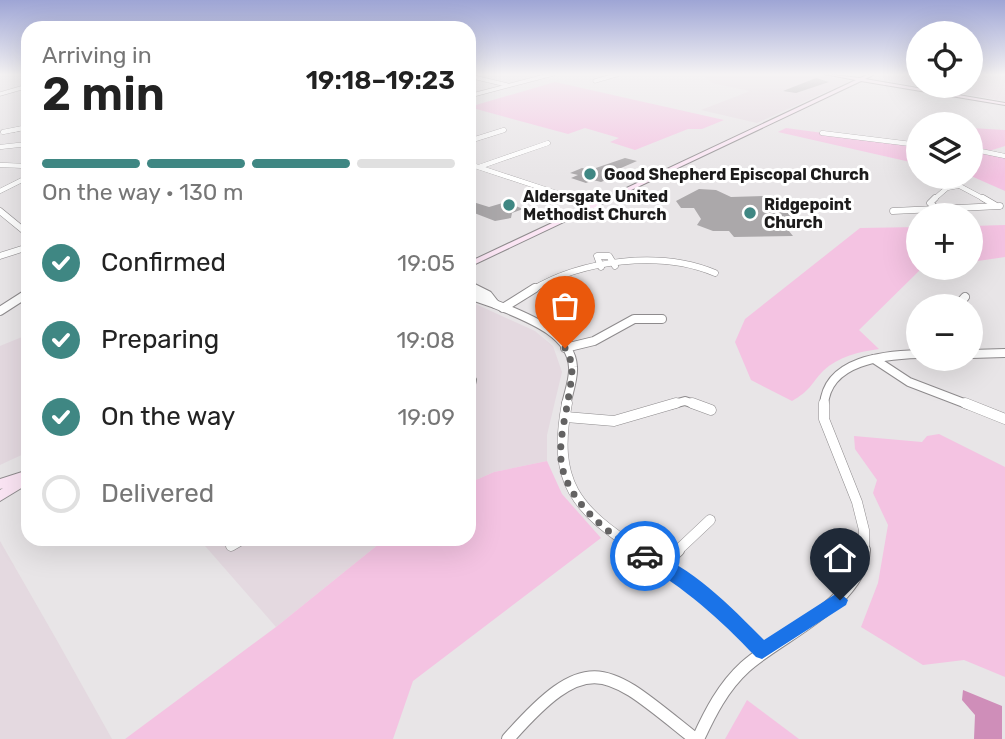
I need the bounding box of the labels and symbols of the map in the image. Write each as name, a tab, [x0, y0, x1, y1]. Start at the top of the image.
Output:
place label: Good Shepherd Episcopal Church	[604, 165, 869, 184]
marker: Good Shepherd Episcopal Church	[582, 166, 598, 182]
place label: Aldersgate United Methodist Church	[523, 187, 668, 224]
place label: Ridgepoint Church	[764, 195, 852, 232]
marker: Aldersgate United Methodist Church	[501, 197, 517, 213]
marker: Ridgepoint Church	[742, 205, 758, 221]
pin	[535, 276, 595, 348]
courier	[610, 521, 680, 591]
pin	[810, 528, 870, 600]

